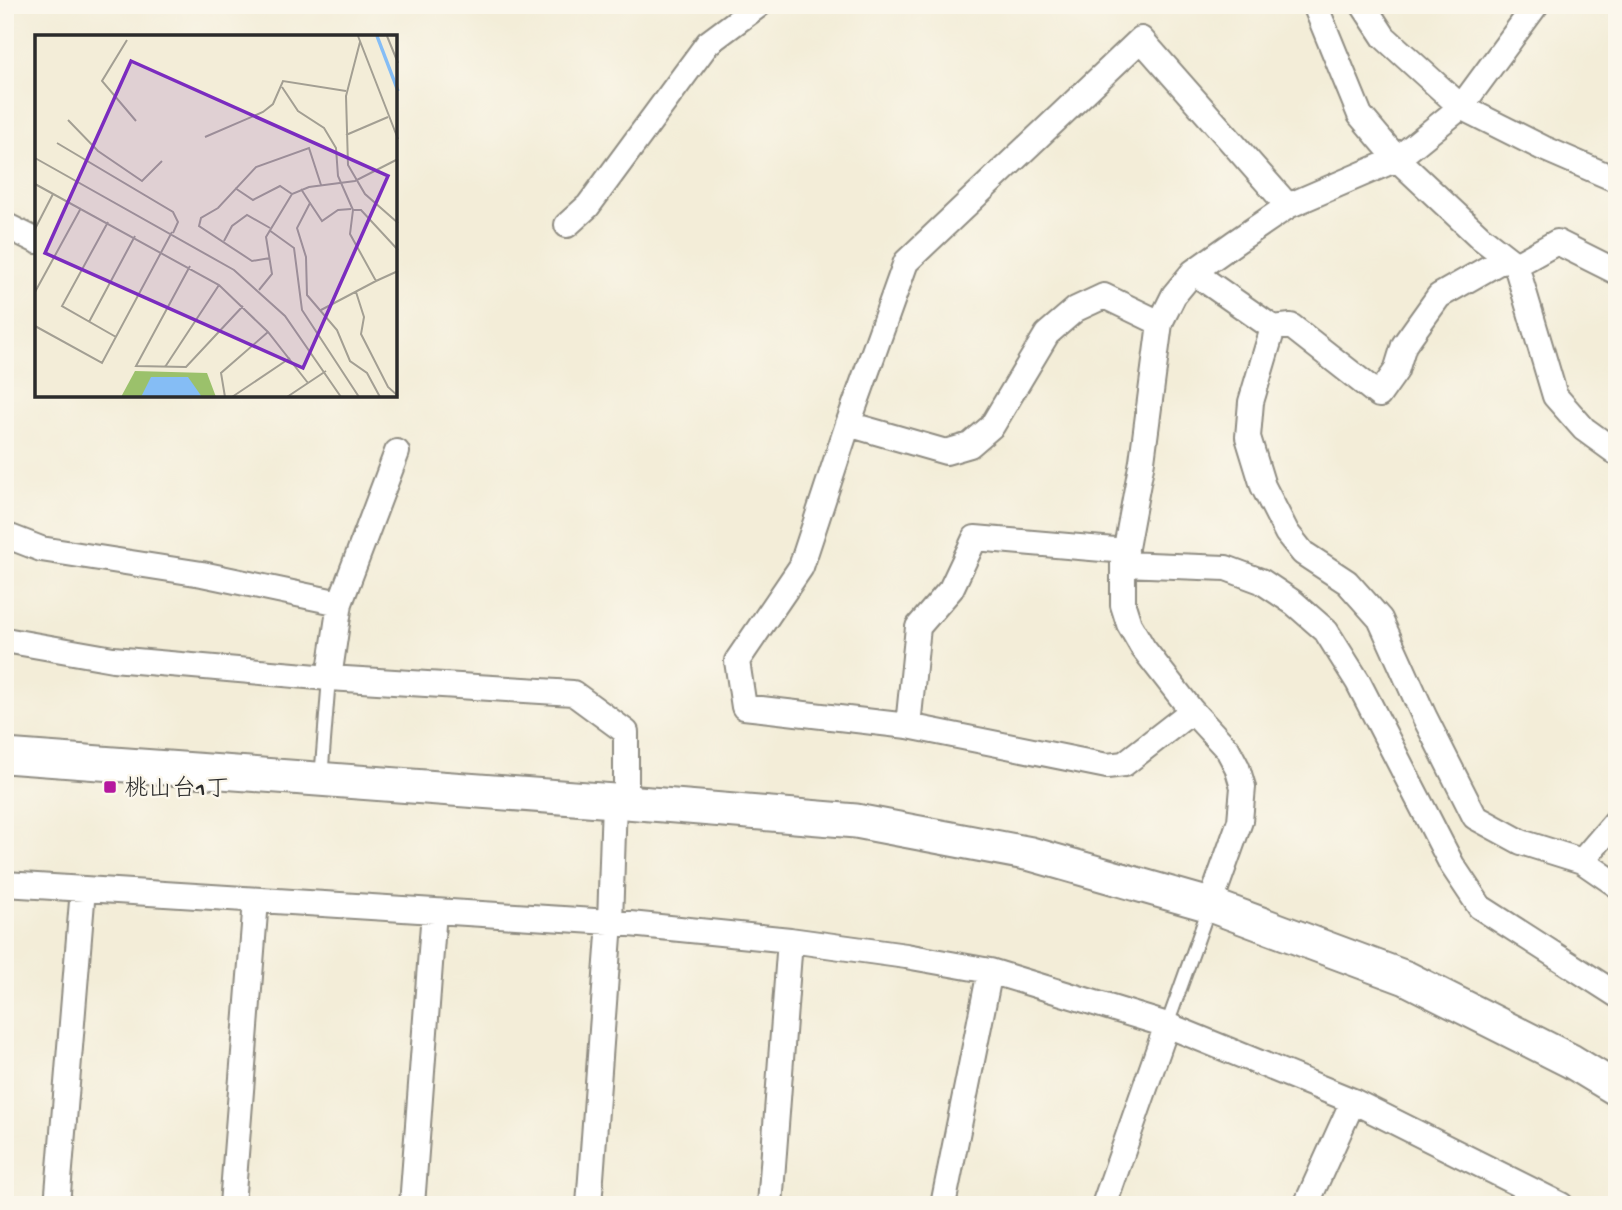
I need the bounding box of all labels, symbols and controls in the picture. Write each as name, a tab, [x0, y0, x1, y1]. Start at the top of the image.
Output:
inset map	[35, 35, 397, 397]
place label: 桃山台1丁	[124, 775, 230, 805]
marker: 桃山台1丁	[102, 779, 118, 795]

